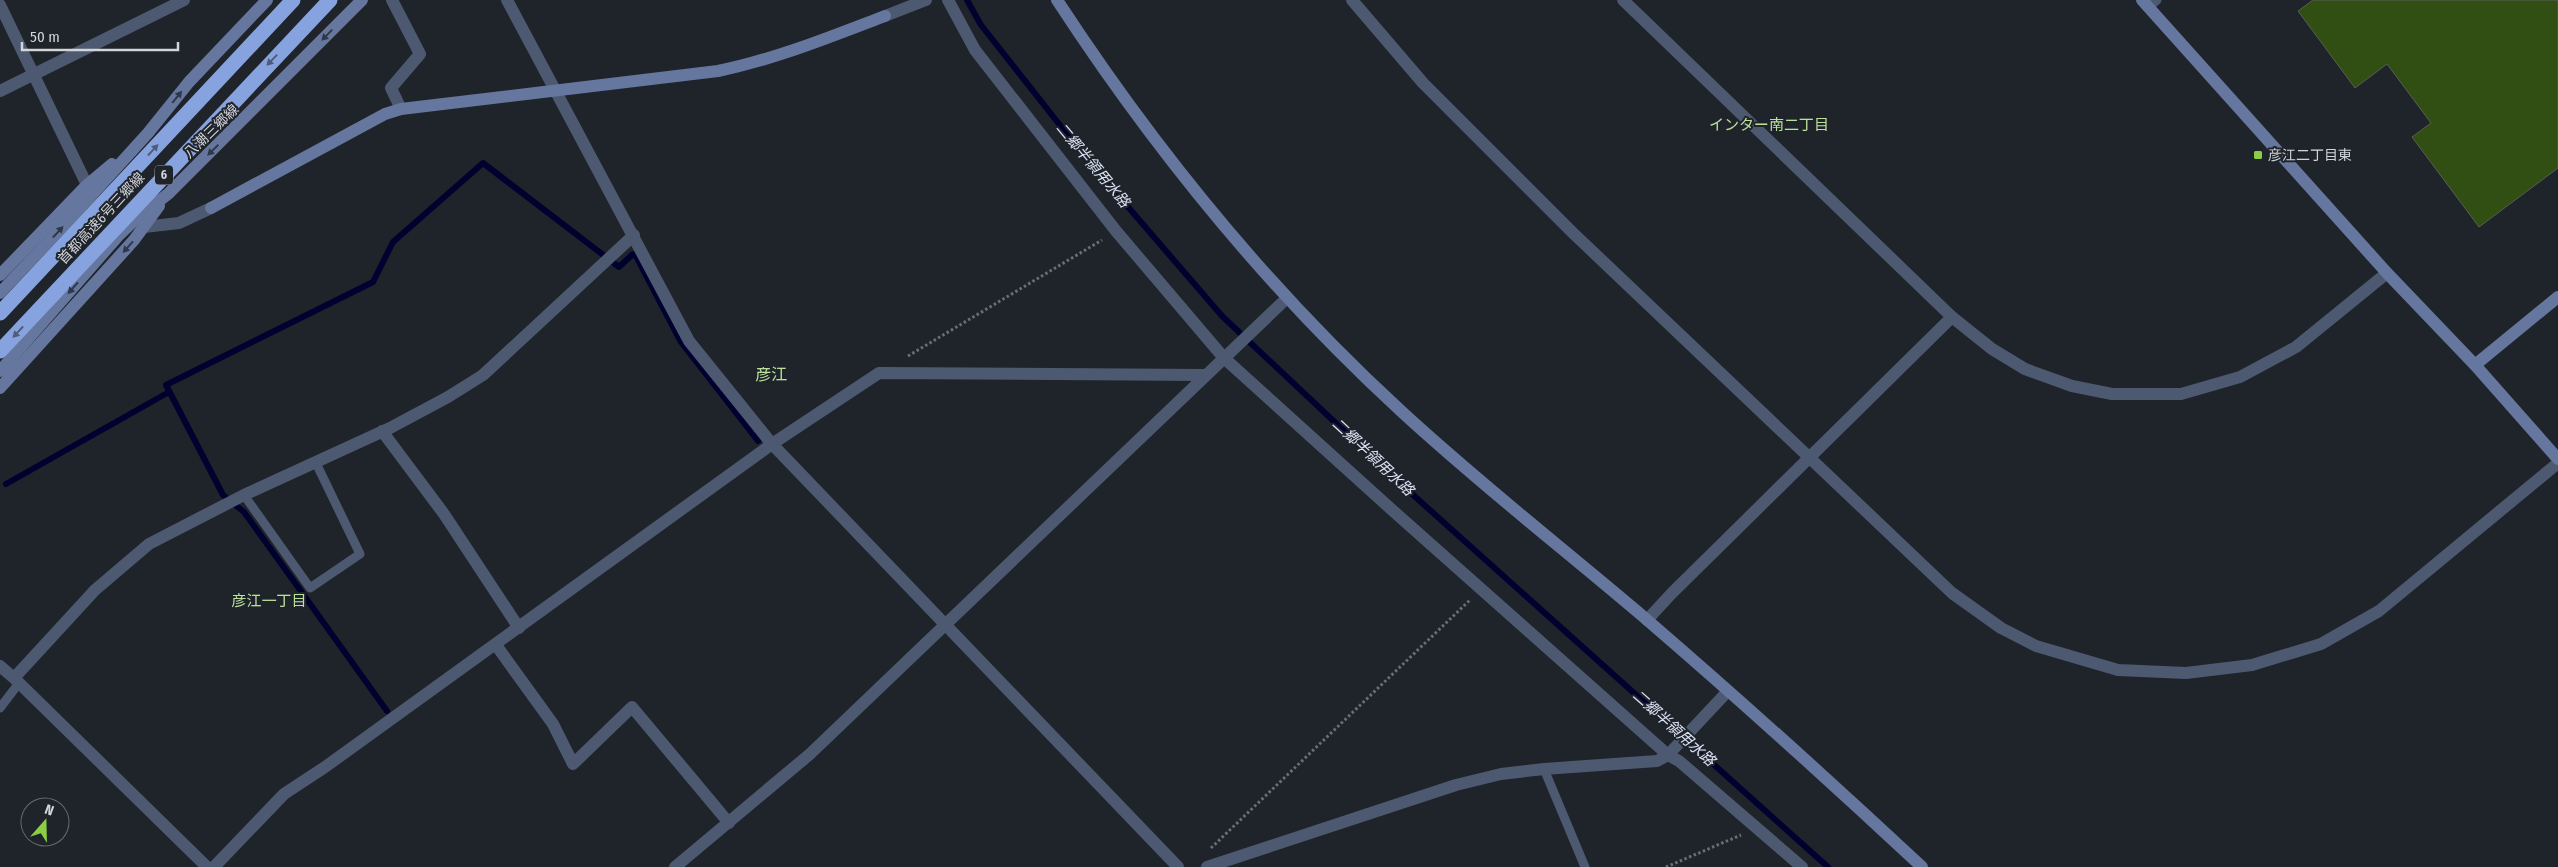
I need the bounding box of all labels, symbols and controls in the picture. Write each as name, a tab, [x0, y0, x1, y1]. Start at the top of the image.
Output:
scale bar	[22, 20, 179, 52]
text: 50 m	[30, 28, 60, 46]
one-way arrow	[322, 29, 334, 41]
one-way arrow	[266, 54, 278, 66]
one-way arrow	[171, 91, 182, 104]
street label: 八潮三郷線	[180, 101, 242, 162]
district label: インター南二丁目	[1709, 116, 1829, 134]
water label: 二郷半領用水路	[1052, 119, 1135, 213]
one-way arrow	[147, 144, 159, 156]
one-way arrow	[207, 144, 219, 156]
place label: 彦江二丁目東	[2268, 147, 2352, 164]
marker: 彦江二丁目東	[2252, 149, 2264, 161]
road number: 6	[155, 166, 173, 184]
street label: 首都高速6号三郷線	[55, 169, 148, 268]
one-way arrow	[52, 227, 64, 239]
one-way arrow	[122, 240, 134, 252]
one-way arrow	[67, 282, 78, 295]
one-way arrow	[12, 326, 24, 338]
district label: 彦江	[755, 365, 787, 384]
water label: 二郷半領用水路	[1328, 415, 1419, 501]
district label: 彦江一丁目	[231, 592, 307, 610]
water label: 二郷半領用水路	[1629, 686, 1721, 771]
north arrow	[20, 797, 70, 847]
text: N	[42, 801, 56, 820]

